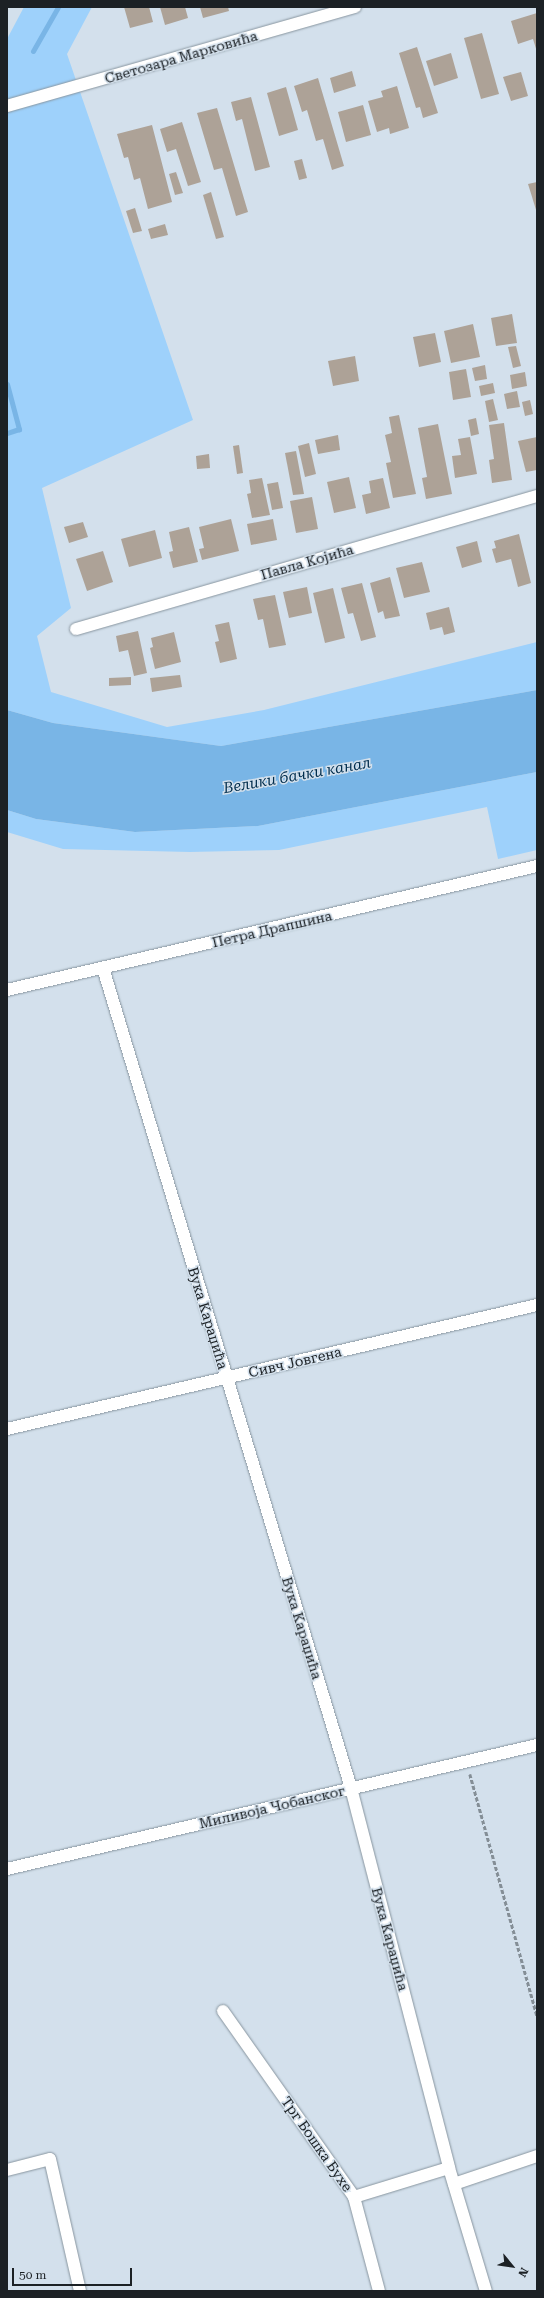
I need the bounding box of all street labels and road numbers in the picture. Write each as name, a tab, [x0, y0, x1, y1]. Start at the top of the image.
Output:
street label: Светозара Марковића	[103, 27, 259, 87]
street label: Павла Којића	[259, 541, 355, 583]
street label: Петра Драпшина	[210, 907, 334, 951]
street label: Вука Караџића	[184, 1265, 232, 1371]
street label: Сивч Јовгена	[247, 1343, 343, 1381]
street label: Вука Караџића	[278, 1575, 326, 1681]
street label: Миливоја Чобанског	[197, 1782, 347, 1832]
street label: Вука Караџића	[368, 1886, 412, 1992]
street label: Трг Бошка Бухе	[278, 2093, 356, 2195]

